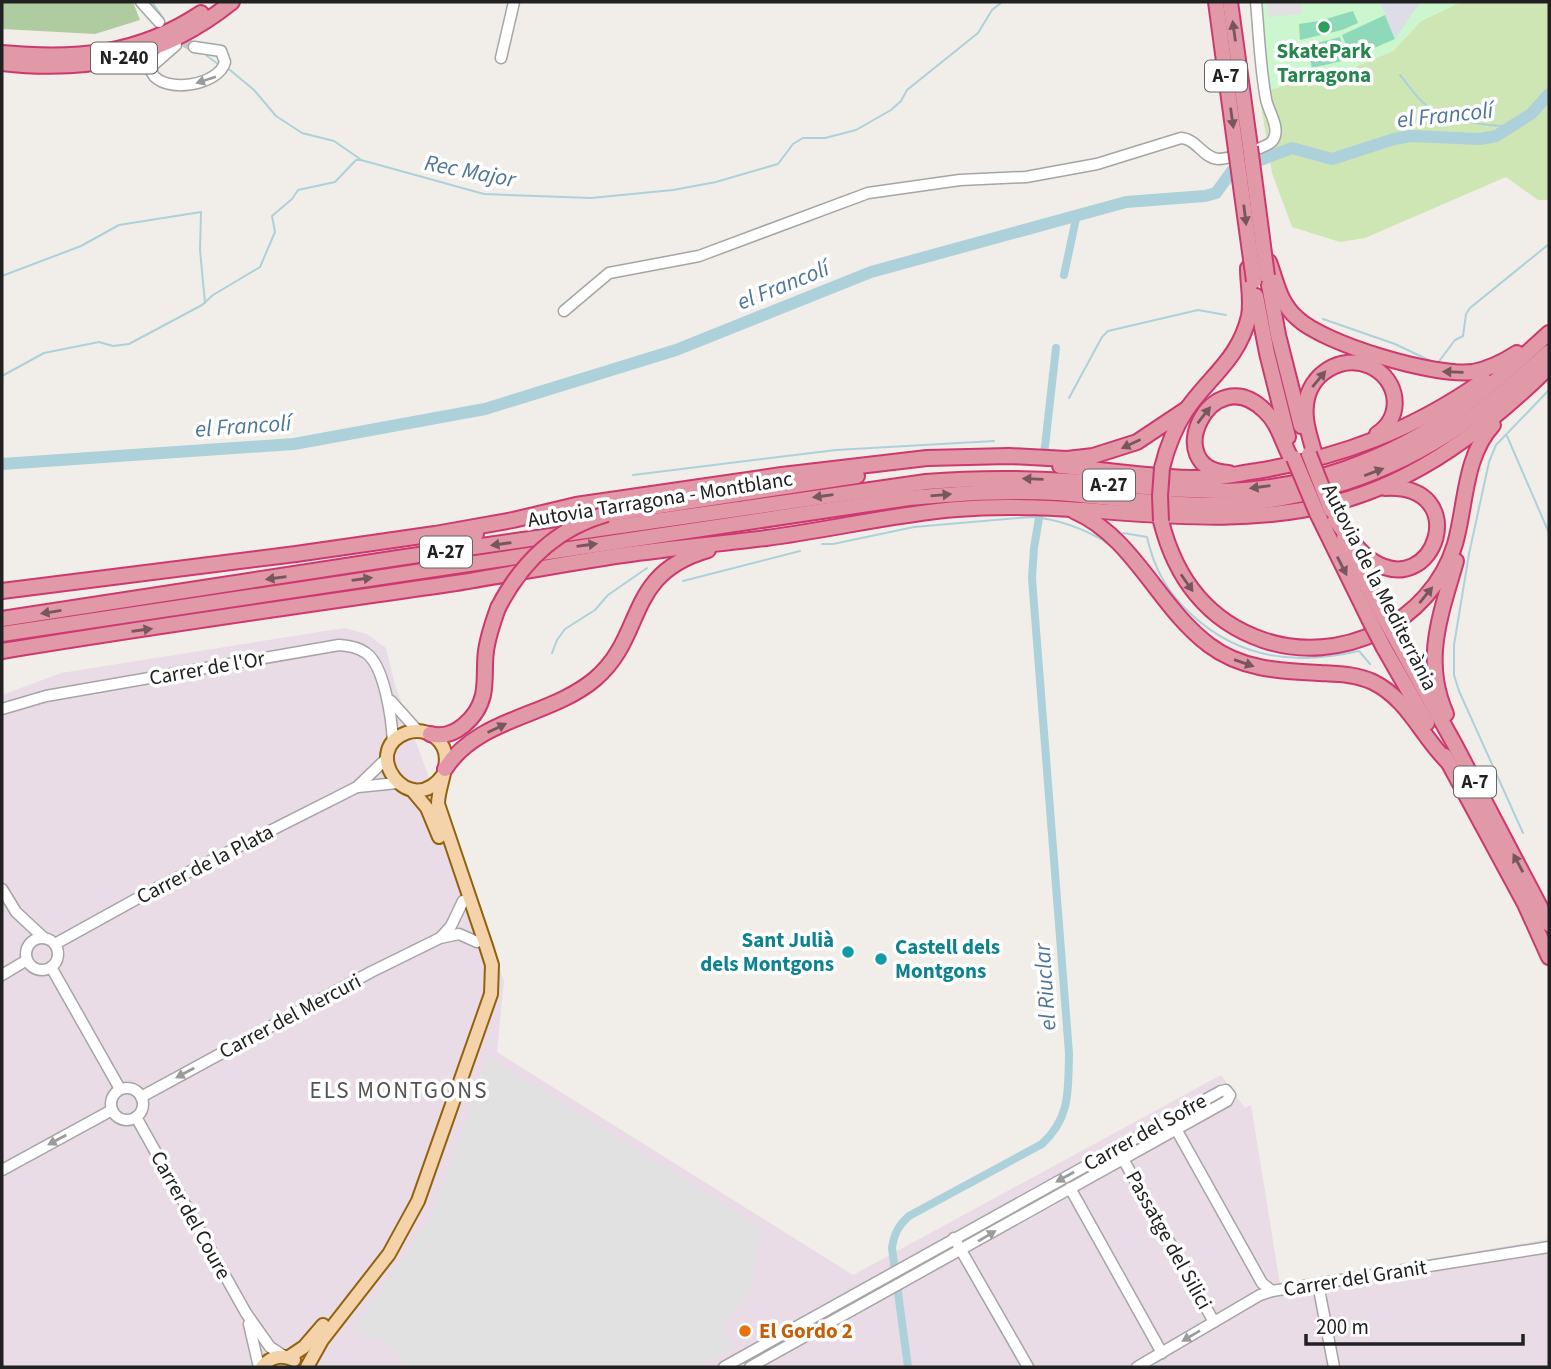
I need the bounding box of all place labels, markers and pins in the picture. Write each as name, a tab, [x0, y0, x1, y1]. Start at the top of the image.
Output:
marker: SkatePark Tarragona	[1316, 19, 1332, 35]
place label: SkatePark Tarragona	[1277, 36, 1372, 90]
place label: Sant Julià dels Montgons	[700, 925, 834, 979]
place label: Castell dels Montgons	[895, 932, 1000, 986]
marker: Sant Julià dels Montgons	[840, 944, 856, 960]
marker: Castell dels Montgons	[873, 951, 889, 967]
place label: El Gordo 2	[759, 1316, 853, 1346]
marker: El Gordo 2	[737, 1323, 753, 1339]

